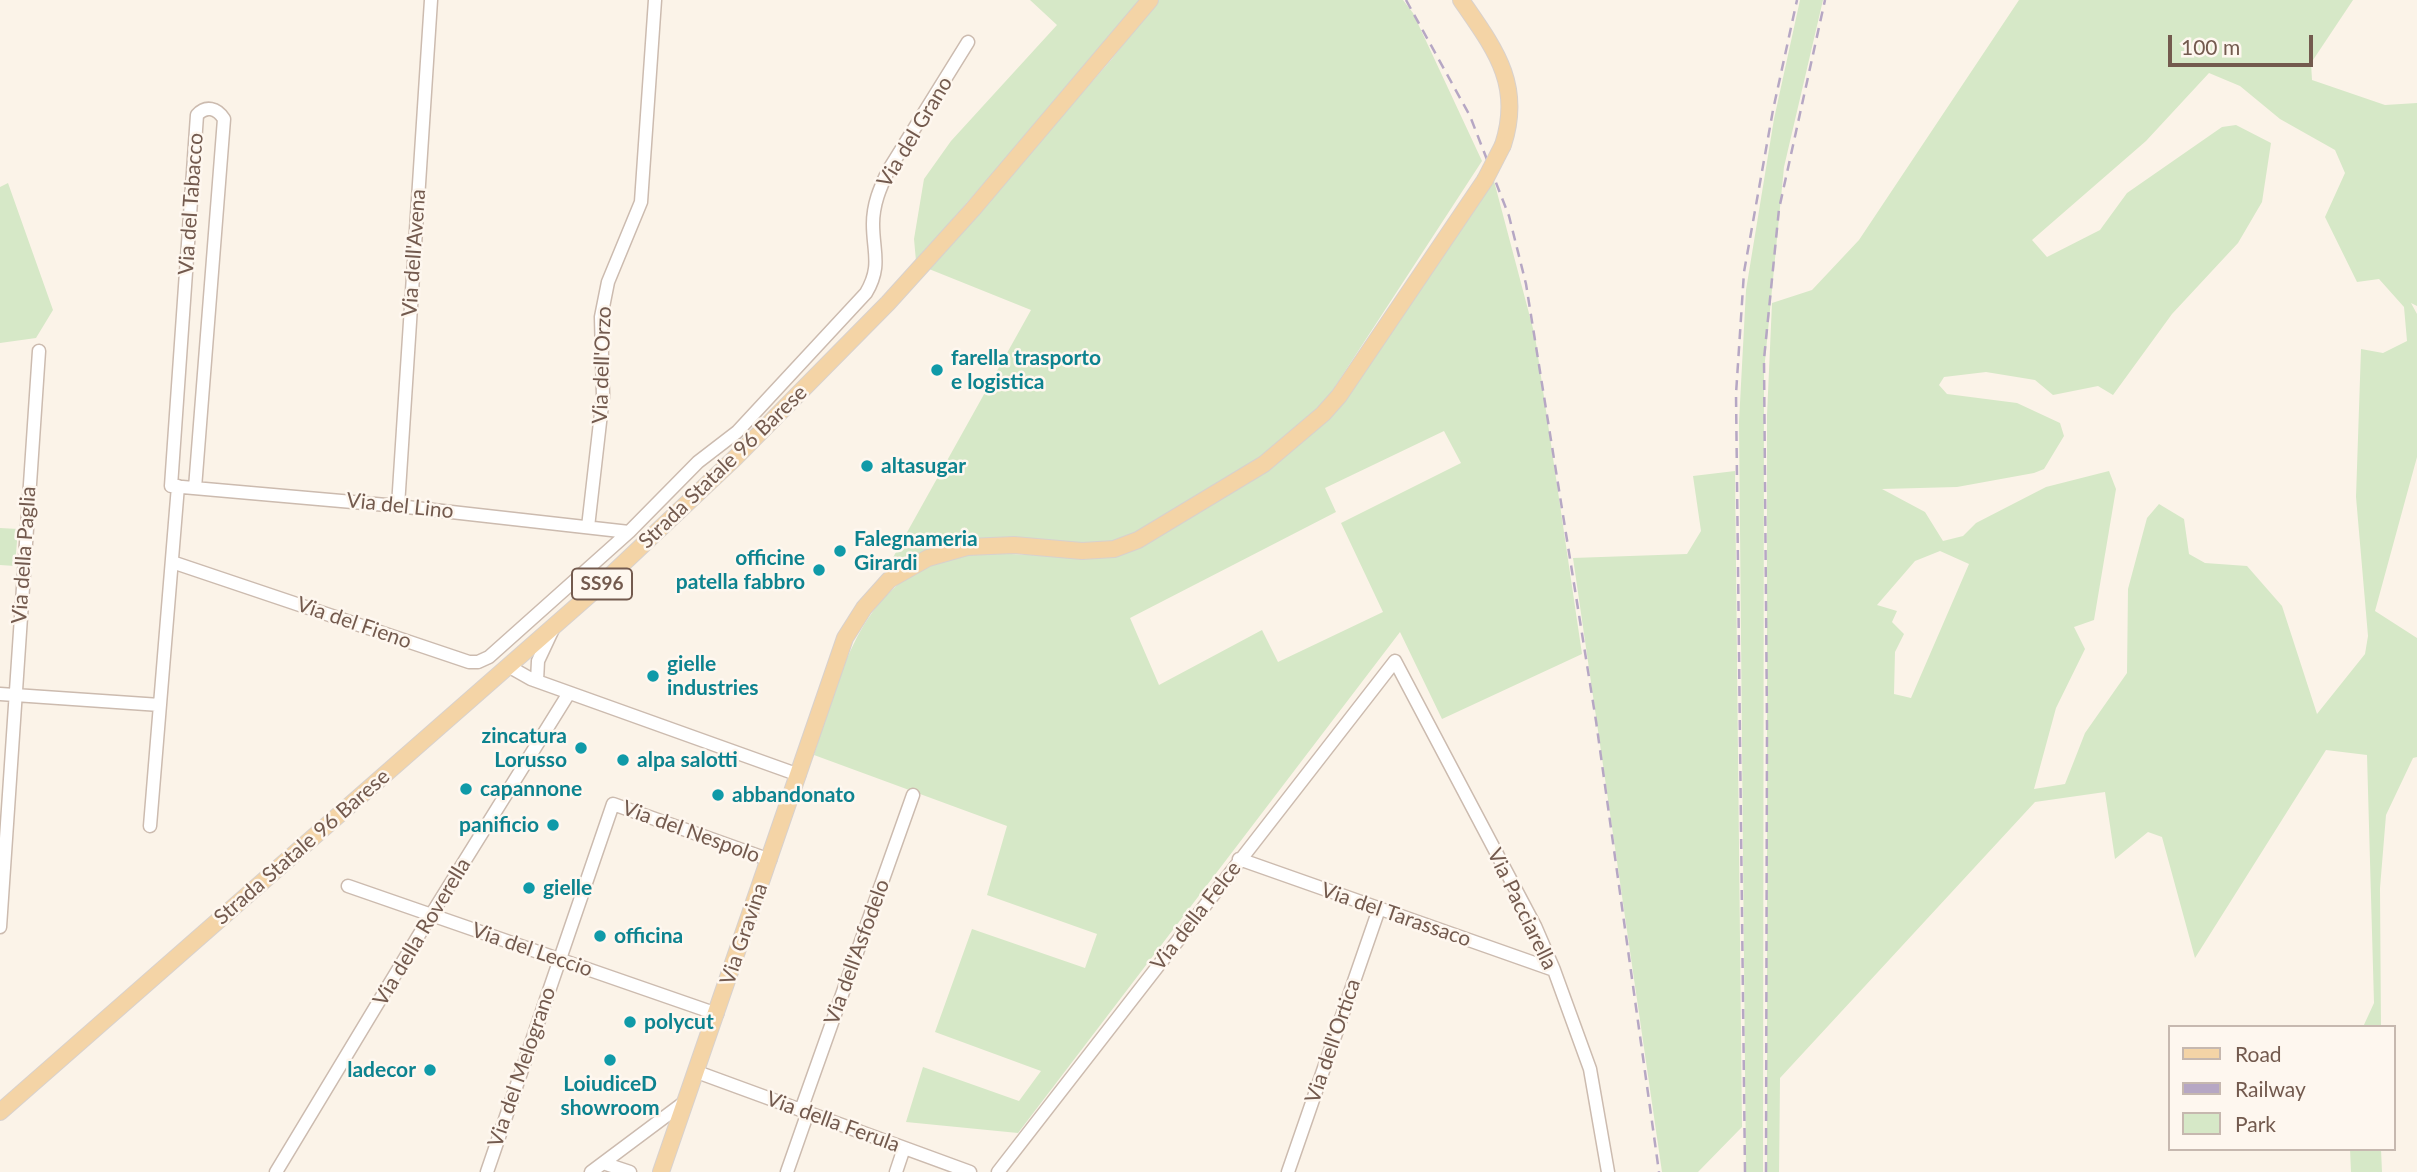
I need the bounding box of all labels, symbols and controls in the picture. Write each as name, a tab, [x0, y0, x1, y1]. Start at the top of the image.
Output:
scale bar	[2172, 21, 2317, 65]
text: 100 m	[2181, 34, 2240, 59]
street label: Via del Grano	[872, 72, 958, 192]
street label: Via del Tabacco	[173, 132, 209, 276]
street label: Via dell'Avena	[397, 188, 431, 318]
street label: Via dell'Orzo	[587, 306, 617, 424]
place label: farella trasporto e logistica	[951, 345, 1101, 395]
marker: farella trasporto e logistica	[929, 362, 945, 378]
street label: Strada Statale 96 Barese	[634, 380, 812, 554]
place label: altasugar	[881, 453, 966, 479]
marker: altasugar	[859, 458, 875, 474]
street label: Via della Paglia	[7, 485, 41, 625]
street label: Via del Lino	[345, 488, 455, 524]
place label: Falegnameria Girardi	[854, 526, 978, 576]
marker: Falegnameria Girardi	[832, 543, 848, 559]
place label: officine patella fabbro	[676, 545, 805, 595]
marker: officine patella fabbro	[811, 562, 827, 578]
road number: SS96	[572, 568, 632, 600]
street label: Via del Fieno	[293, 592, 415, 654]
place label: gielle industries	[667, 651, 759, 701]
marker: gielle industries	[645, 668, 661, 684]
place label: zincatura Lorusso	[482, 723, 567, 773]
marker: zincatura Lorusso	[573, 740, 589, 756]
place label: alpa salotti	[637, 747, 738, 773]
marker: alpa salotti	[615, 752, 631, 768]
street label: Strada Statale 96 Barese	[209, 764, 395, 930]
place label: capannone	[480, 776, 582, 802]
marker: capannone	[458, 781, 474, 797]
place label: abbandonato	[732, 782, 855, 808]
marker: abbandonato	[710, 787, 726, 803]
street label: Via del Nespolo	[619, 795, 763, 869]
place label: panificio	[459, 812, 539, 838]
marker: panificio	[545, 817, 561, 833]
street label: Via Pacciarella	[1482, 844, 1562, 974]
street label: Via della Roverella	[368, 854, 476, 1010]
street label: Via della Felce	[1146, 856, 1246, 976]
place label: gielle	[543, 875, 592, 901]
street label: Via dell'Asfodelo	[819, 876, 895, 1028]
street label: Via del Tarassaco	[1318, 878, 1474, 952]
marker: gielle	[521, 880, 537, 896]
street label: Via Gravina	[715, 880, 773, 988]
street label: Via del Leccio	[468, 918, 596, 982]
place label: officina	[614, 923, 683, 949]
marker: officina	[592, 928, 608, 944]
street label: Via dell'Ortica	[1300, 976, 1366, 1106]
street label: Via del Melograno	[483, 984, 561, 1150]
place label: polycut	[644, 1009, 714, 1035]
marker: polycut	[622, 1014, 638, 1030]
legend	[2168, 1025, 2396, 1151]
text: Road	[2235, 1041, 2282, 1066]
marker: LoiudiceD showroom	[602, 1052, 618, 1068]
place label: ladecor	[347, 1057, 416, 1083]
marker: ladecor	[422, 1062, 438, 1078]
place label: LoiudiceD showroom	[560, 1071, 660, 1121]
text: Railway	[2235, 1076, 2306, 1101]
street label: Via della Ferula	[763, 1086, 903, 1158]
text: Park	[2235, 1111, 2276, 1136]

